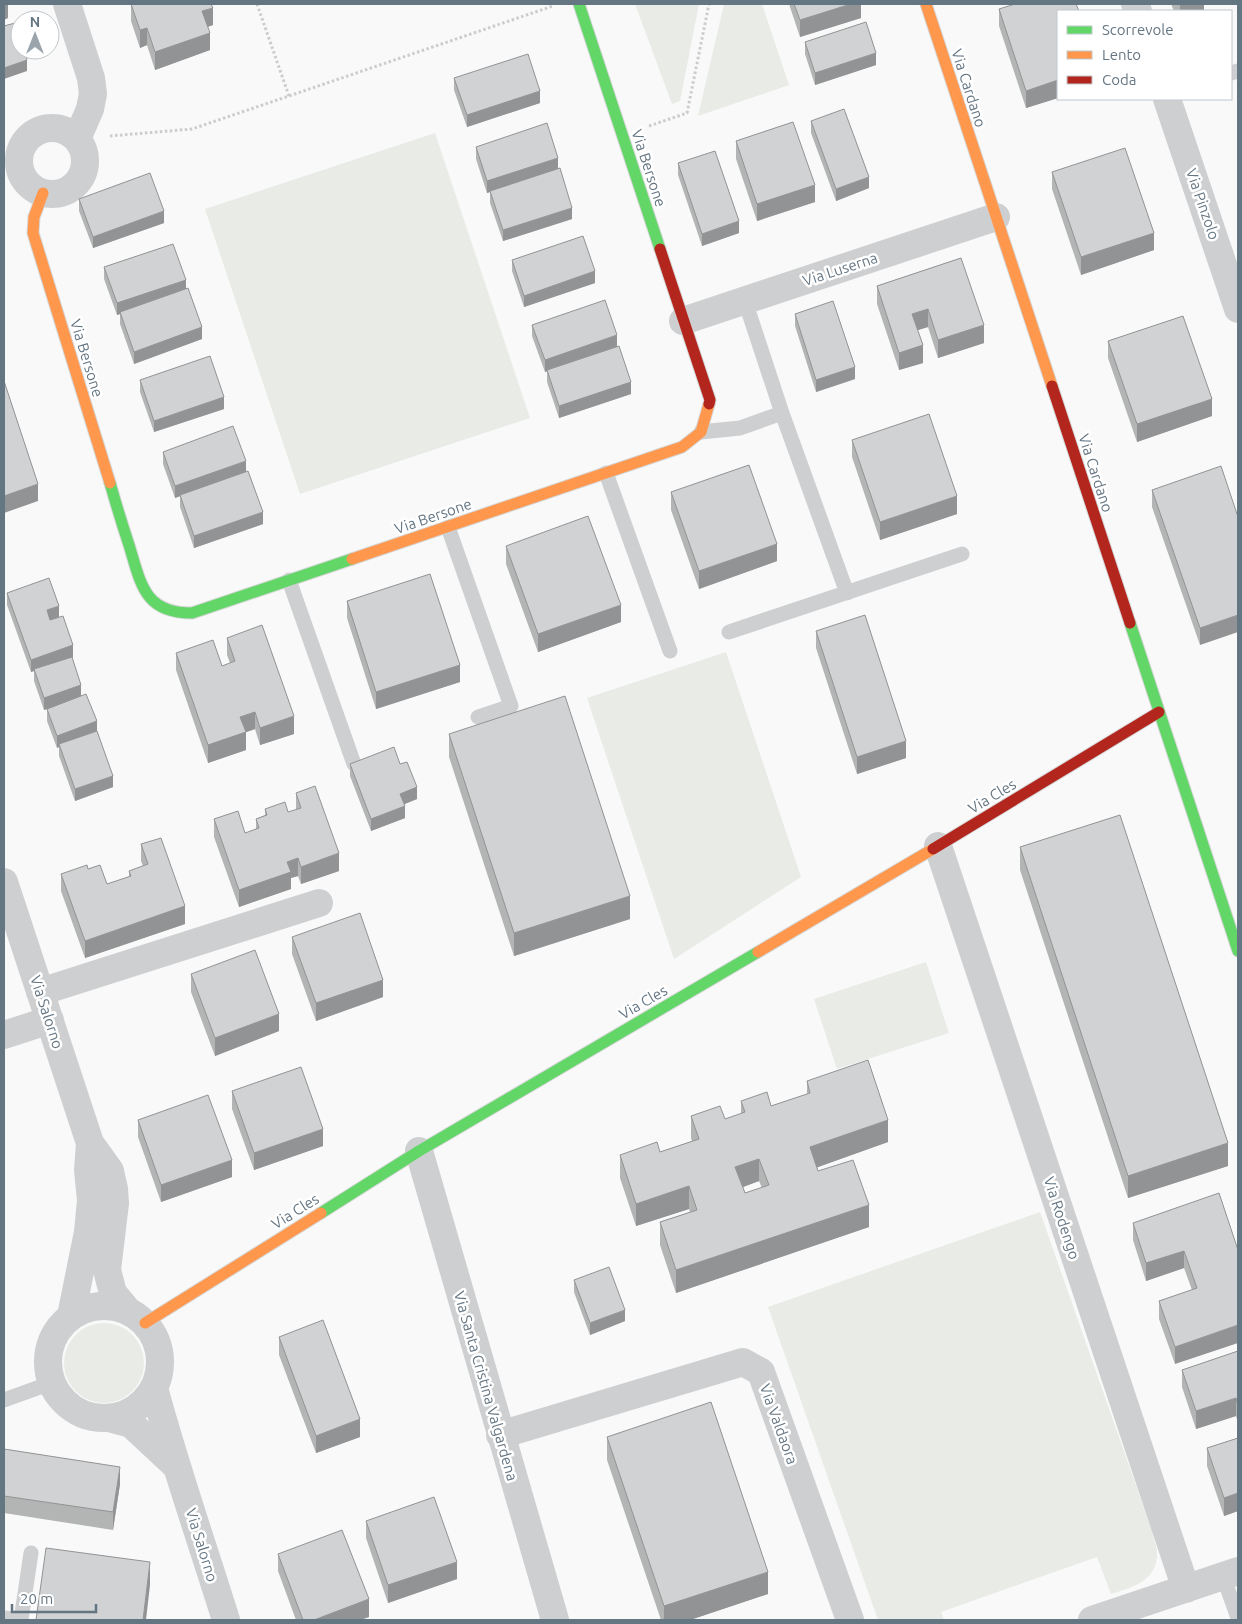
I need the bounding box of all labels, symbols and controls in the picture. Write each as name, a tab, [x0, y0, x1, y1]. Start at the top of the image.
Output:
north arrow	[10, 10, 60, 60]
legend	[1057, 10, 1232, 100]
text: N	[30, 14, 40, 30]
text: Scorrevole	[1102, 21, 1173, 38]
text: Lento	[1102, 46, 1141, 63]
street label: Via Cardano	[948, 47, 990, 129]
text: Coda	[1102, 71, 1136, 88]
street label: Via Bersone	[628, 127, 670, 209]
street label: Via Pinzolo	[1183, 166, 1223, 242]
street label: Via Luserna	[800, 249, 880, 289]
street label: Via Bersone	[67, 317, 107, 399]
street label: Via Cardano	[1075, 432, 1117, 514]
street label: Via Bersone	[392, 495, 474, 537]
street label: Via Cles	[965, 775, 1019, 817]
street label: Via Salorno	[27, 973, 67, 1051]
street label: Via Cles	[616, 981, 670, 1023]
street label: Via Rodengo	[1041, 1175, 1083, 1261]
street label: Via Cles	[268, 1190, 322, 1232]
street label: Via Santa Cristina Valgardena	[451, 1289, 521, 1483]
street label: Via Valdaora	[757, 1381, 801, 1467]
street label: Via Salorno	[183, 1506, 221, 1584]
scale bar	[12, 1582, 96, 1614]
text: 20 m	[20, 1590, 53, 1607]

